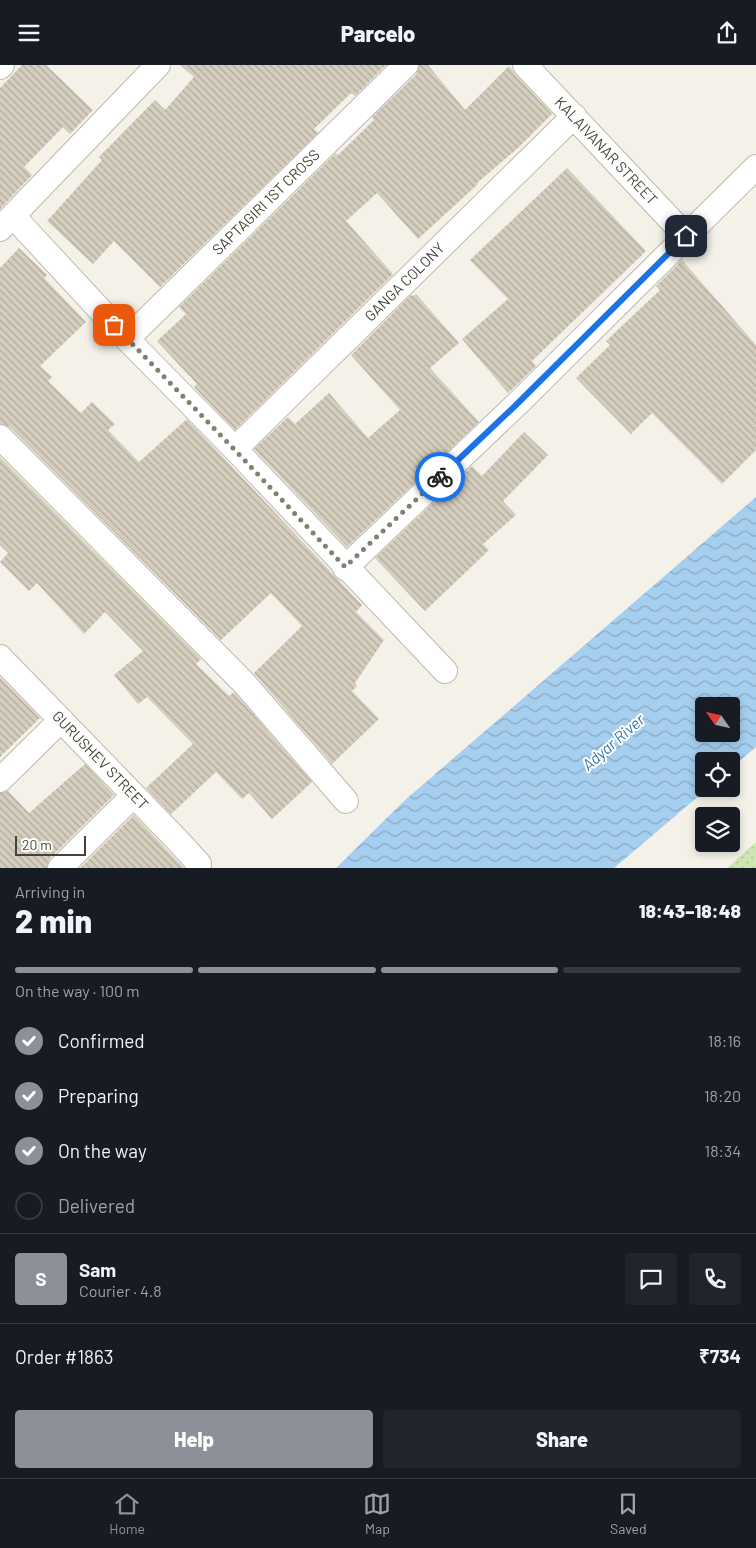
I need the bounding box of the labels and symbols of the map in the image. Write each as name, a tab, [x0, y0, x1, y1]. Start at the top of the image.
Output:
street label: KALAIVANAR STREET	[551, 92, 662, 208]
street label: SAPTAGIRI 1ST CROSS	[208, 145, 323, 258]
pin	[665, 215, 707, 257]
street label: GANGA COLONY	[360, 238, 448, 325]
pin	[93, 304, 135, 346]
courier	[415, 452, 465, 502]
north arrow	[695, 697, 740, 743]
street label: GURUSHEV STREET	[49, 707, 153, 813]
water label: Adyar River	[578, 709, 649, 774]
scale bar	[15, 833, 86, 856]

